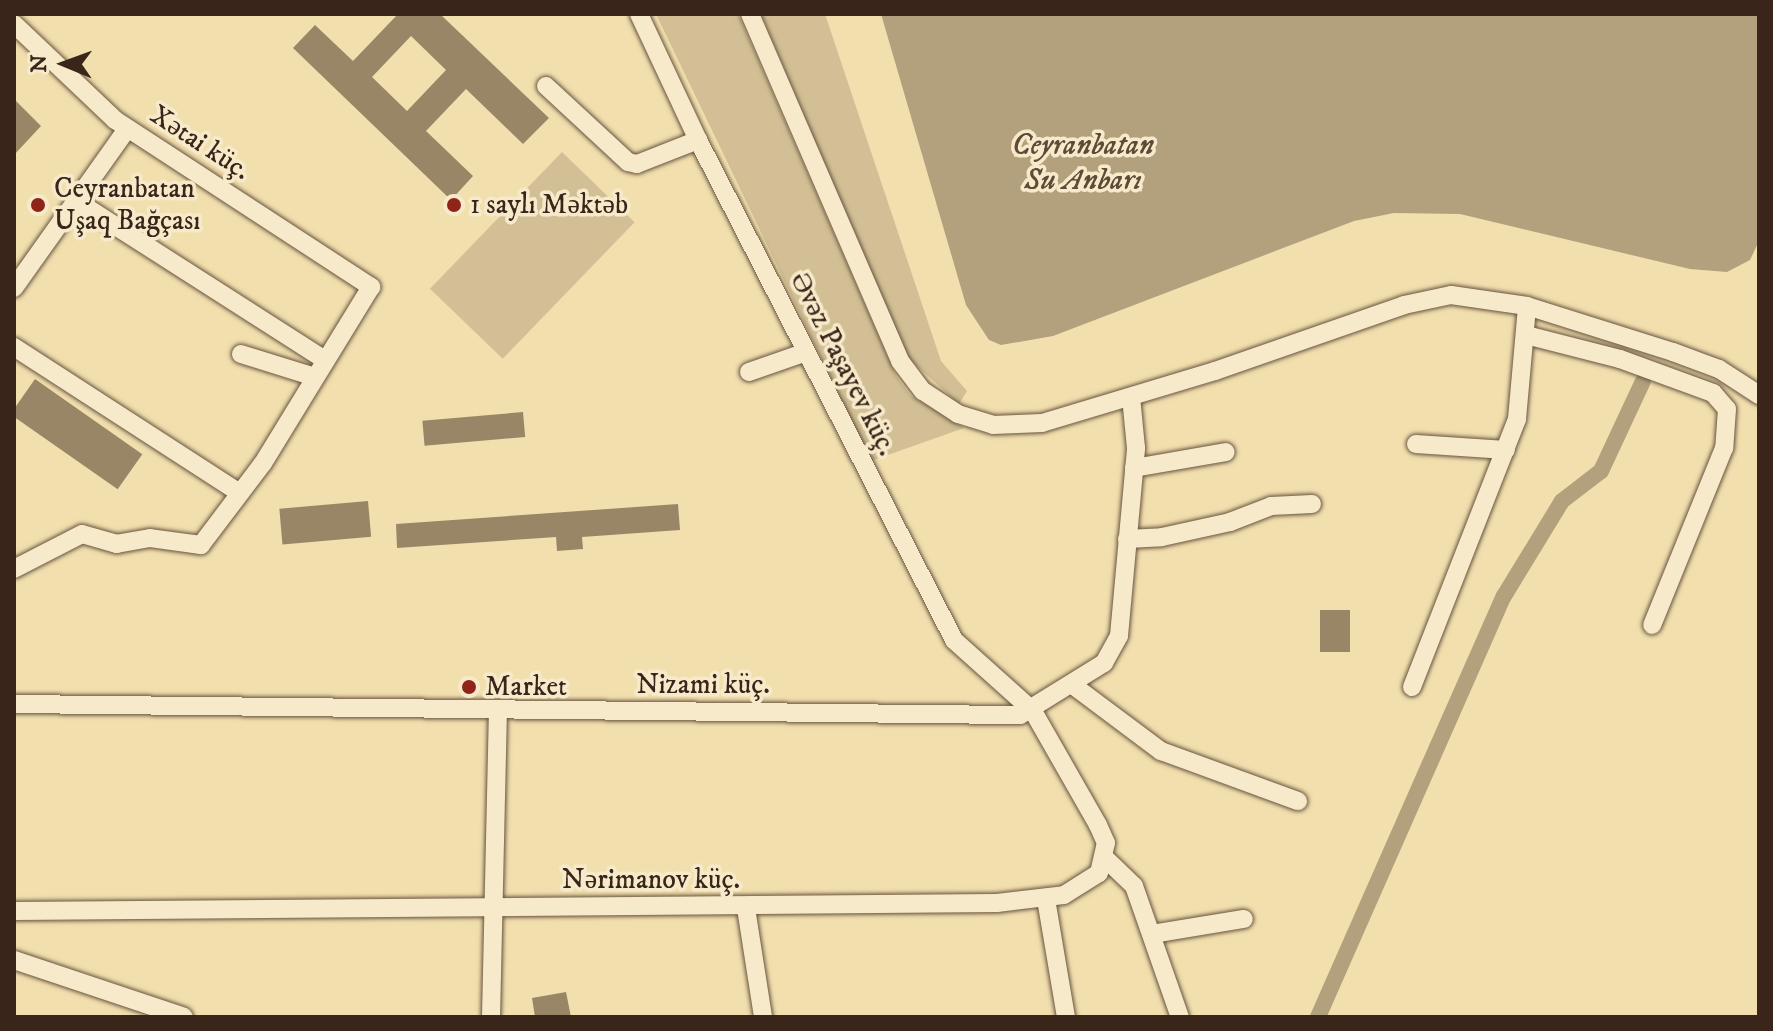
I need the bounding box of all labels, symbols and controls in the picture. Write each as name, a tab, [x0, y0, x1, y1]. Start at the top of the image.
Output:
north arrow	[24, 24, 104, 104]
text: N	[26, 54, 53, 73]
street label: Xətai küç.	[144, 98, 256, 188]
water label: Ceyranbatan Su Anbarı	[1012, 128, 1154, 198]
place label: Ceyranbatan Uşaq Bağçası	[54, 172, 201, 238]
place label: 1 saylı Məktəb	[470, 188, 628, 222]
marker: Ceyranbatan Uşaq Bağçası	[29, 196, 47, 214]
marker: 1 saylı Məktəb	[445, 196, 463, 214]
street label: Əvəz Paşayev küç.	[782, 267, 904, 461]
street label: Nizami küç.	[636, 668, 770, 702]
place label: Market	[485, 670, 567, 704]
marker: Market	[460, 678, 478, 696]
street label: Nərimanov küç.	[562, 863, 740, 897]

